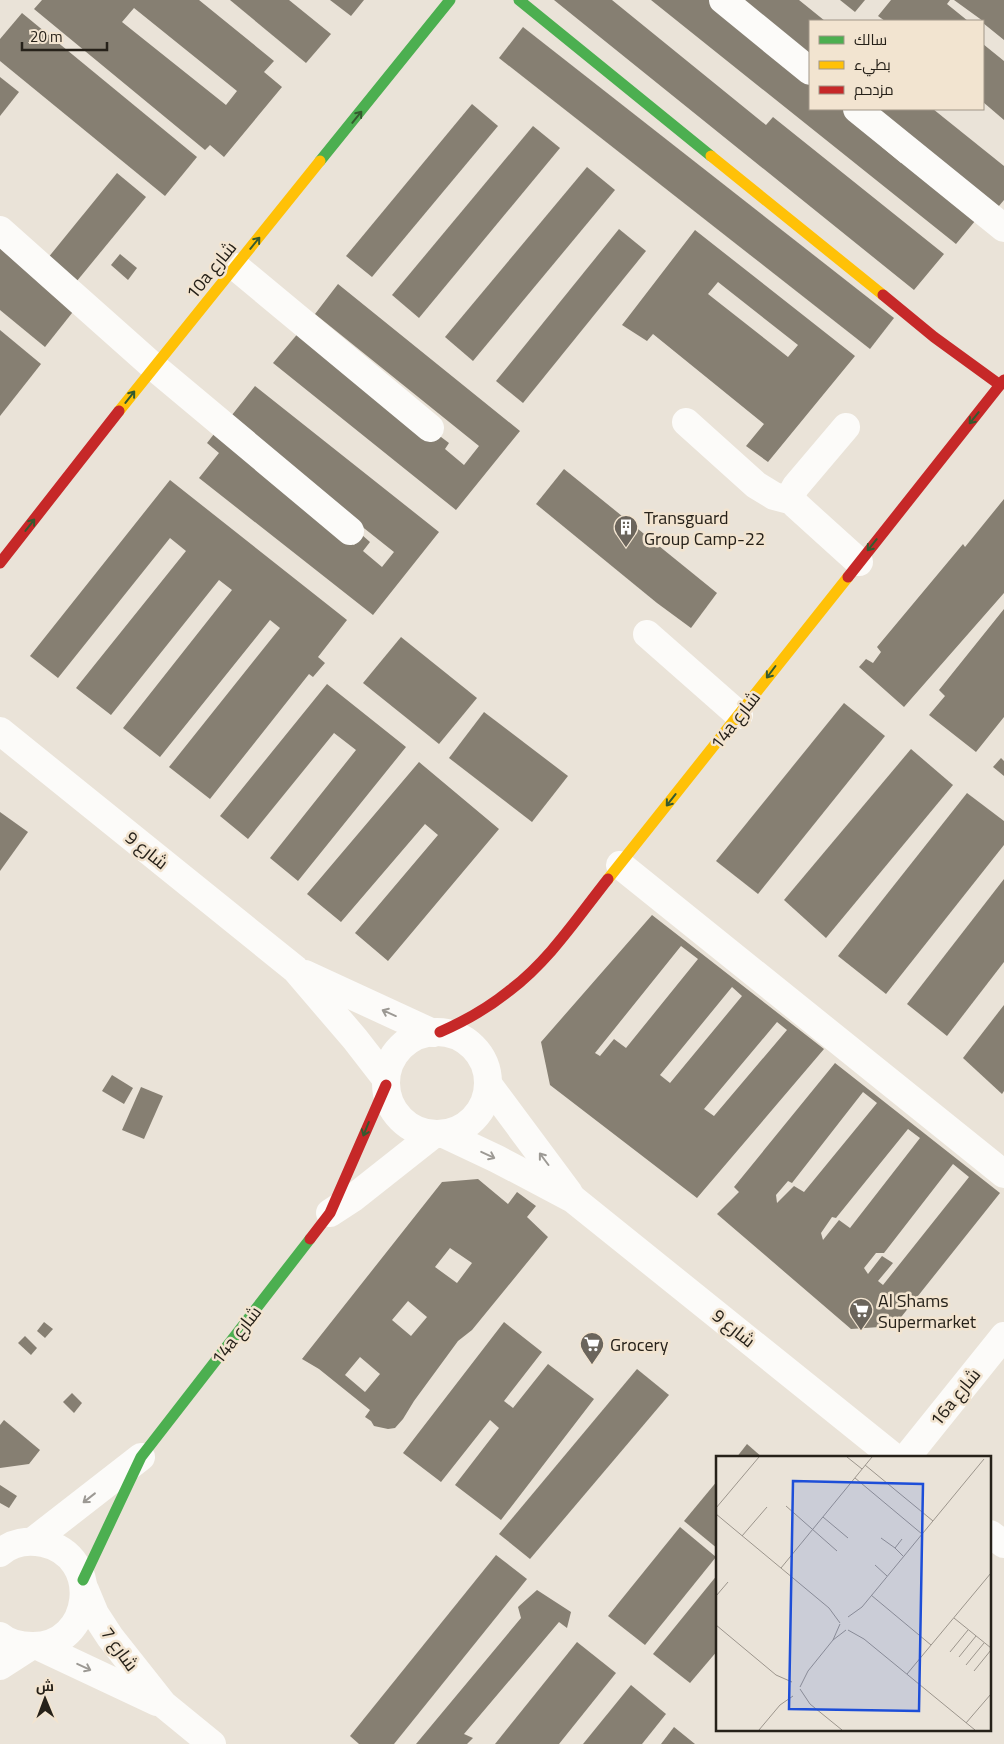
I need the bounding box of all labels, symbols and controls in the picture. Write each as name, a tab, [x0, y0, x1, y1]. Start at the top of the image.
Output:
scale bar	[22, 20, 108, 52]
legend	[809, 20, 984, 110]
text: 20 m	[30, 25, 63, 48]
text: سالك	[854, 28, 887, 51]
text: بطيء	[854, 53, 891, 77]
text: مزدحم	[854, 78, 894, 101]
one-way arrow	[351, 110, 362, 123]
street label: 10a شارع	[179, 235, 243, 305]
one-way arrow	[249, 237, 260, 250]
one-way arrow	[125, 391, 136, 404]
one-way arrow	[968, 411, 979, 424]
place label: Transguard Group Camp-22	[644, 504, 765, 552]
building icon: Transguard Group Camp-22	[613, 514, 639, 548]
one-way arrow	[25, 518, 36, 531]
one-way arrow	[867, 538, 878, 551]
one-way arrow	[766, 665, 777, 678]
street label: 14a شارع	[703, 685, 767, 755]
one-way arrow	[666, 793, 677, 806]
street label: شارع 9	[119, 824, 175, 876]
one-way arrow	[382, 1008, 397, 1018]
one-way arrow	[360, 1121, 370, 1136]
one-way arrow	[480, 1150, 495, 1160]
one-way arrow	[539, 1153, 550, 1166]
place label: Al Shams Supermarket	[878, 1287, 977, 1335]
supermarket icon: Al Shams Supermarket	[848, 1297, 874, 1331]
street label: 14a شارع	[204, 1300, 268, 1370]
street label: شارع 9	[706, 1302, 762, 1354]
supermarket icon: Grocery	[579, 1331, 605, 1365]
place label: Grocery	[610, 1331, 669, 1358]
street label: 16a شارع	[923, 1362, 987, 1432]
inset map	[716, 1456, 992, 1732]
one-way arrow	[83, 1493, 96, 1504]
street label: شارع 7	[95, 1621, 145, 1677]
one-way arrow	[77, 1663, 92, 1673]
north arrow	[20, 1674, 70, 1724]
text: ش	[36, 1675, 54, 1696]

